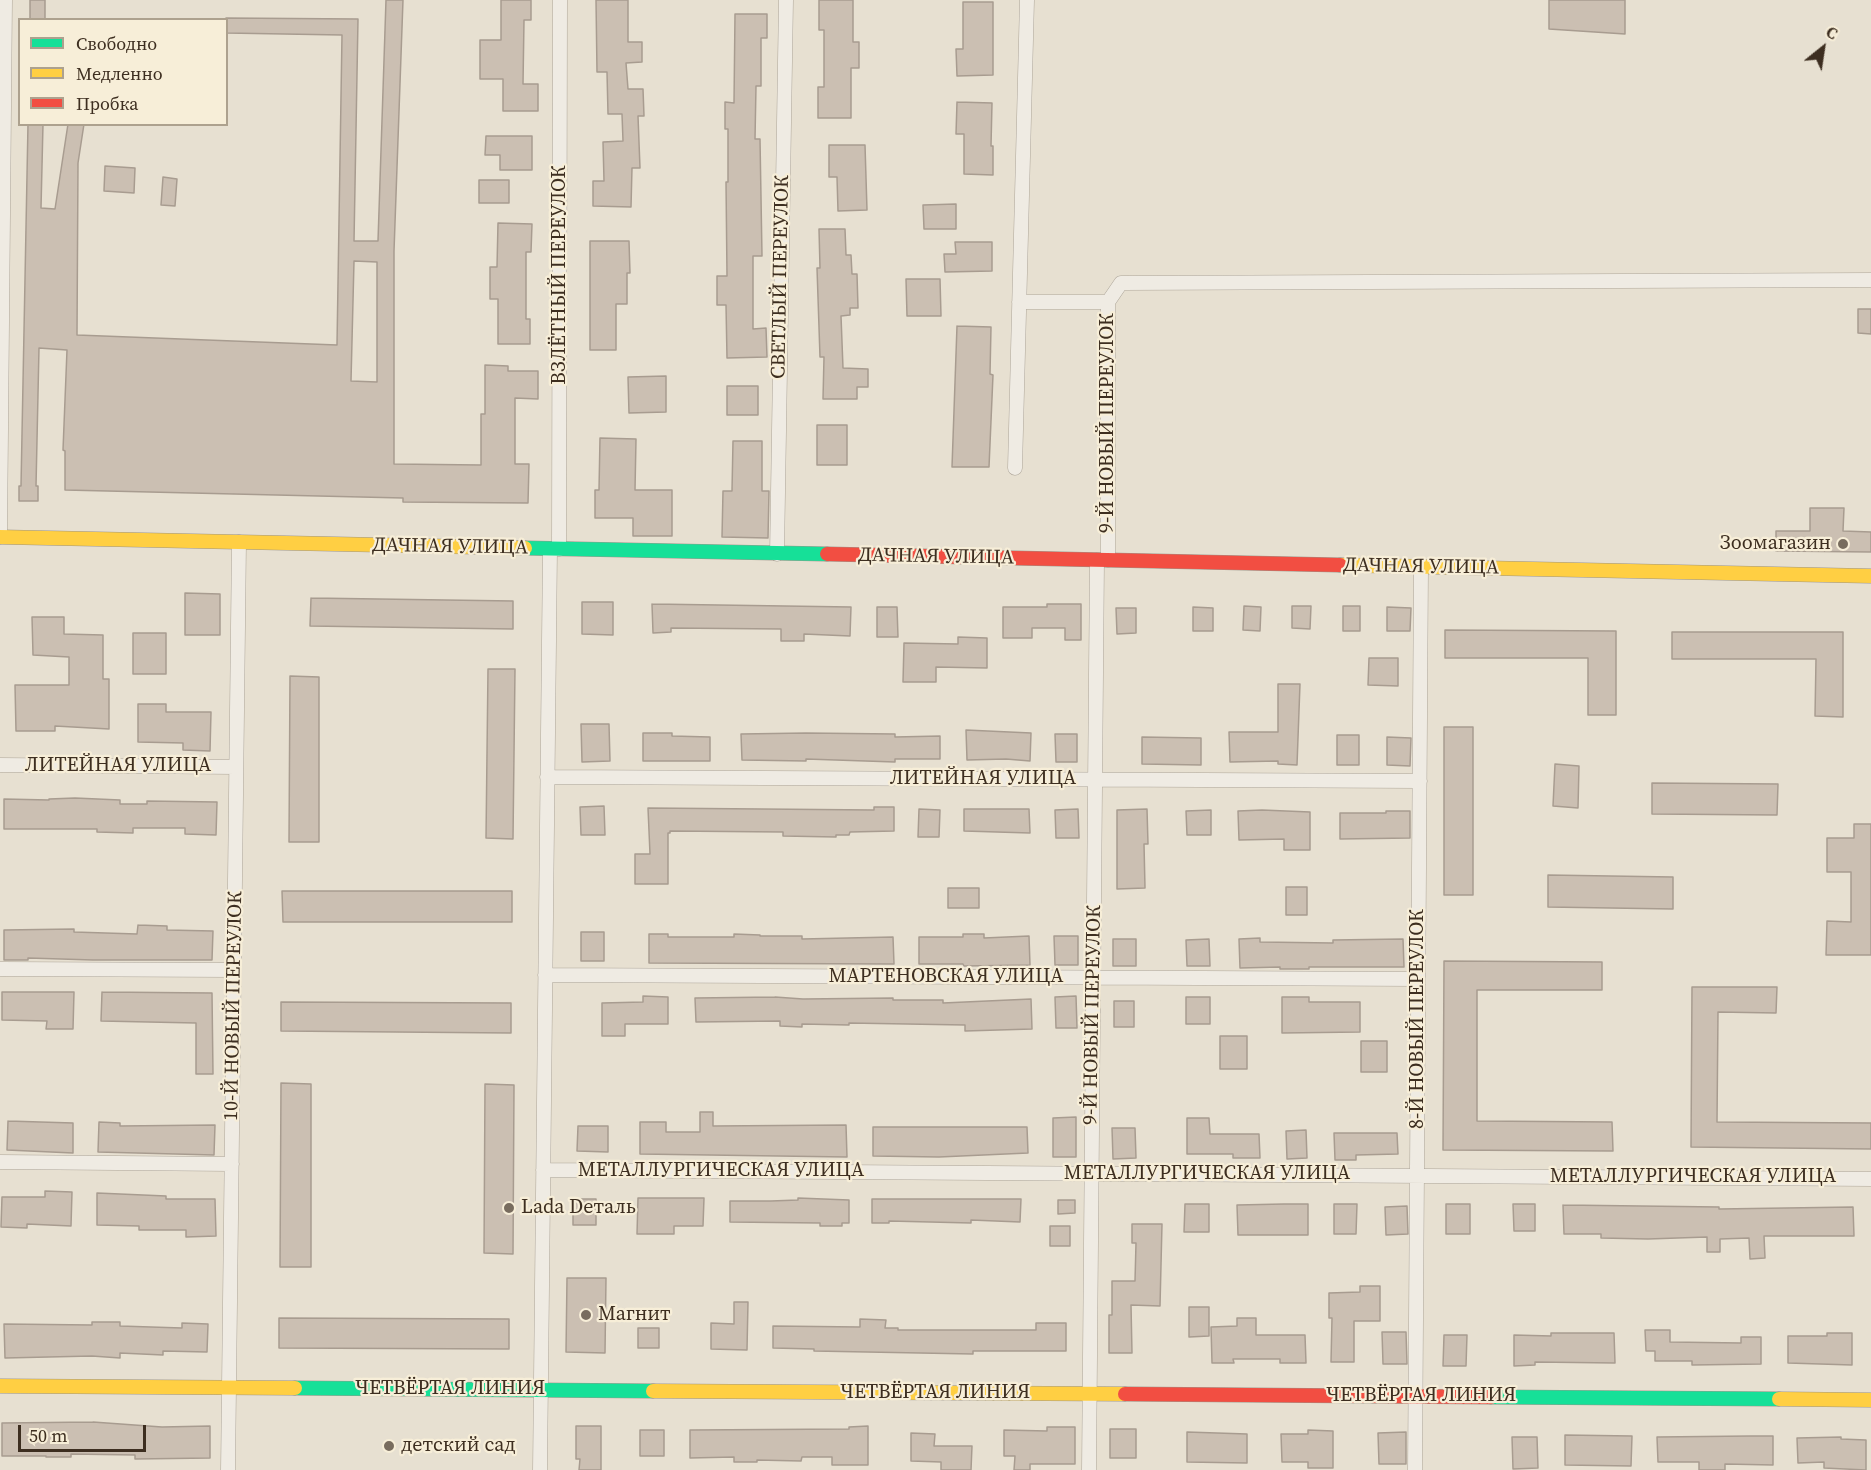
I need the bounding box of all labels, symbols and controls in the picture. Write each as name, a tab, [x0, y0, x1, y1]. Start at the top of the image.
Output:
legend	[18, 18, 228, 126]
north arrow	[1793, 18, 1853, 78]
text: С	[1822, 20, 1842, 44]
text: Свободно	[76, 31, 157, 56]
text: Медленно	[76, 61, 163, 86]
text: Пробка	[76, 91, 138, 116]
street label: ВЗЛЁТНЫЙ ПЕРЕУЛОК	[548, 165, 572, 385]
street label: СВЕТЛЫЙ ПЕРЕУЛОК	[767, 175, 795, 379]
street label: 9-Й НОВЫЙ ПЕРЕУЛОК	[1096, 313, 1120, 533]
place label: Зоомагазин	[1720, 532, 1831, 556]
street label: ДАЧНАЯ УЛИЦА	[372, 534, 528, 560]
marker: Зоомагазин	[1836, 537, 1850, 551]
street label: ДАЧНАЯ УЛИЦА	[858, 544, 1014, 570]
street label: ДАЧНАЯ УЛИЦА	[1343, 554, 1499, 580]
street label: ЛИТЕЙНАЯ УЛИЦА	[25, 754, 211, 778]
street label: ЛИТЕЙНАЯ УЛИЦА	[890, 767, 1076, 791]
street label: 10-Й НОВЫЙ ПЕРЕУЛОК	[220, 891, 248, 1121]
street label: 9-Й НОВЫЙ ПЕРЕУЛОК	[1079, 905, 1107, 1125]
street label: 8-Й НОВЫЙ ПЕРЕУЛОК	[1406, 909, 1430, 1129]
street label: МАРТЕНОВСКАЯ УЛИЦА	[828, 965, 1064, 989]
street label: МЕТАЛЛУРГИЧЕСКАЯ УЛИЦА	[578, 1159, 864, 1183]
street label: МЕТАЛЛУРГИЧЕСКАЯ УЛИЦА	[1064, 1162, 1350, 1186]
street label: МЕТАЛЛУРГИЧЕСКАЯ УЛИЦА	[1550, 1165, 1836, 1189]
place label: Lada Dеталь	[521, 1196, 636, 1220]
marker: Lada Dеталь	[502, 1201, 516, 1215]
place label: Магнит	[598, 1303, 671, 1327]
marker: Магнит	[579, 1308, 593, 1322]
street label: ЧЕТВЁРТАЯ ЛИНИЯ	[355, 1377, 545, 1401]
street label: ЧЕТВЁРТАЯ ЛИНИЯ	[840, 1381, 1030, 1405]
street label: ЧЕТВЁРТАЯ ЛИНИЯ	[1326, 1384, 1516, 1408]
scale bar	[21, 1413, 148, 1451]
text: 50 m	[29, 1423, 67, 1448]
place label: детский сад	[401, 1434, 516, 1458]
marker: детский сад	[382, 1439, 396, 1453]

